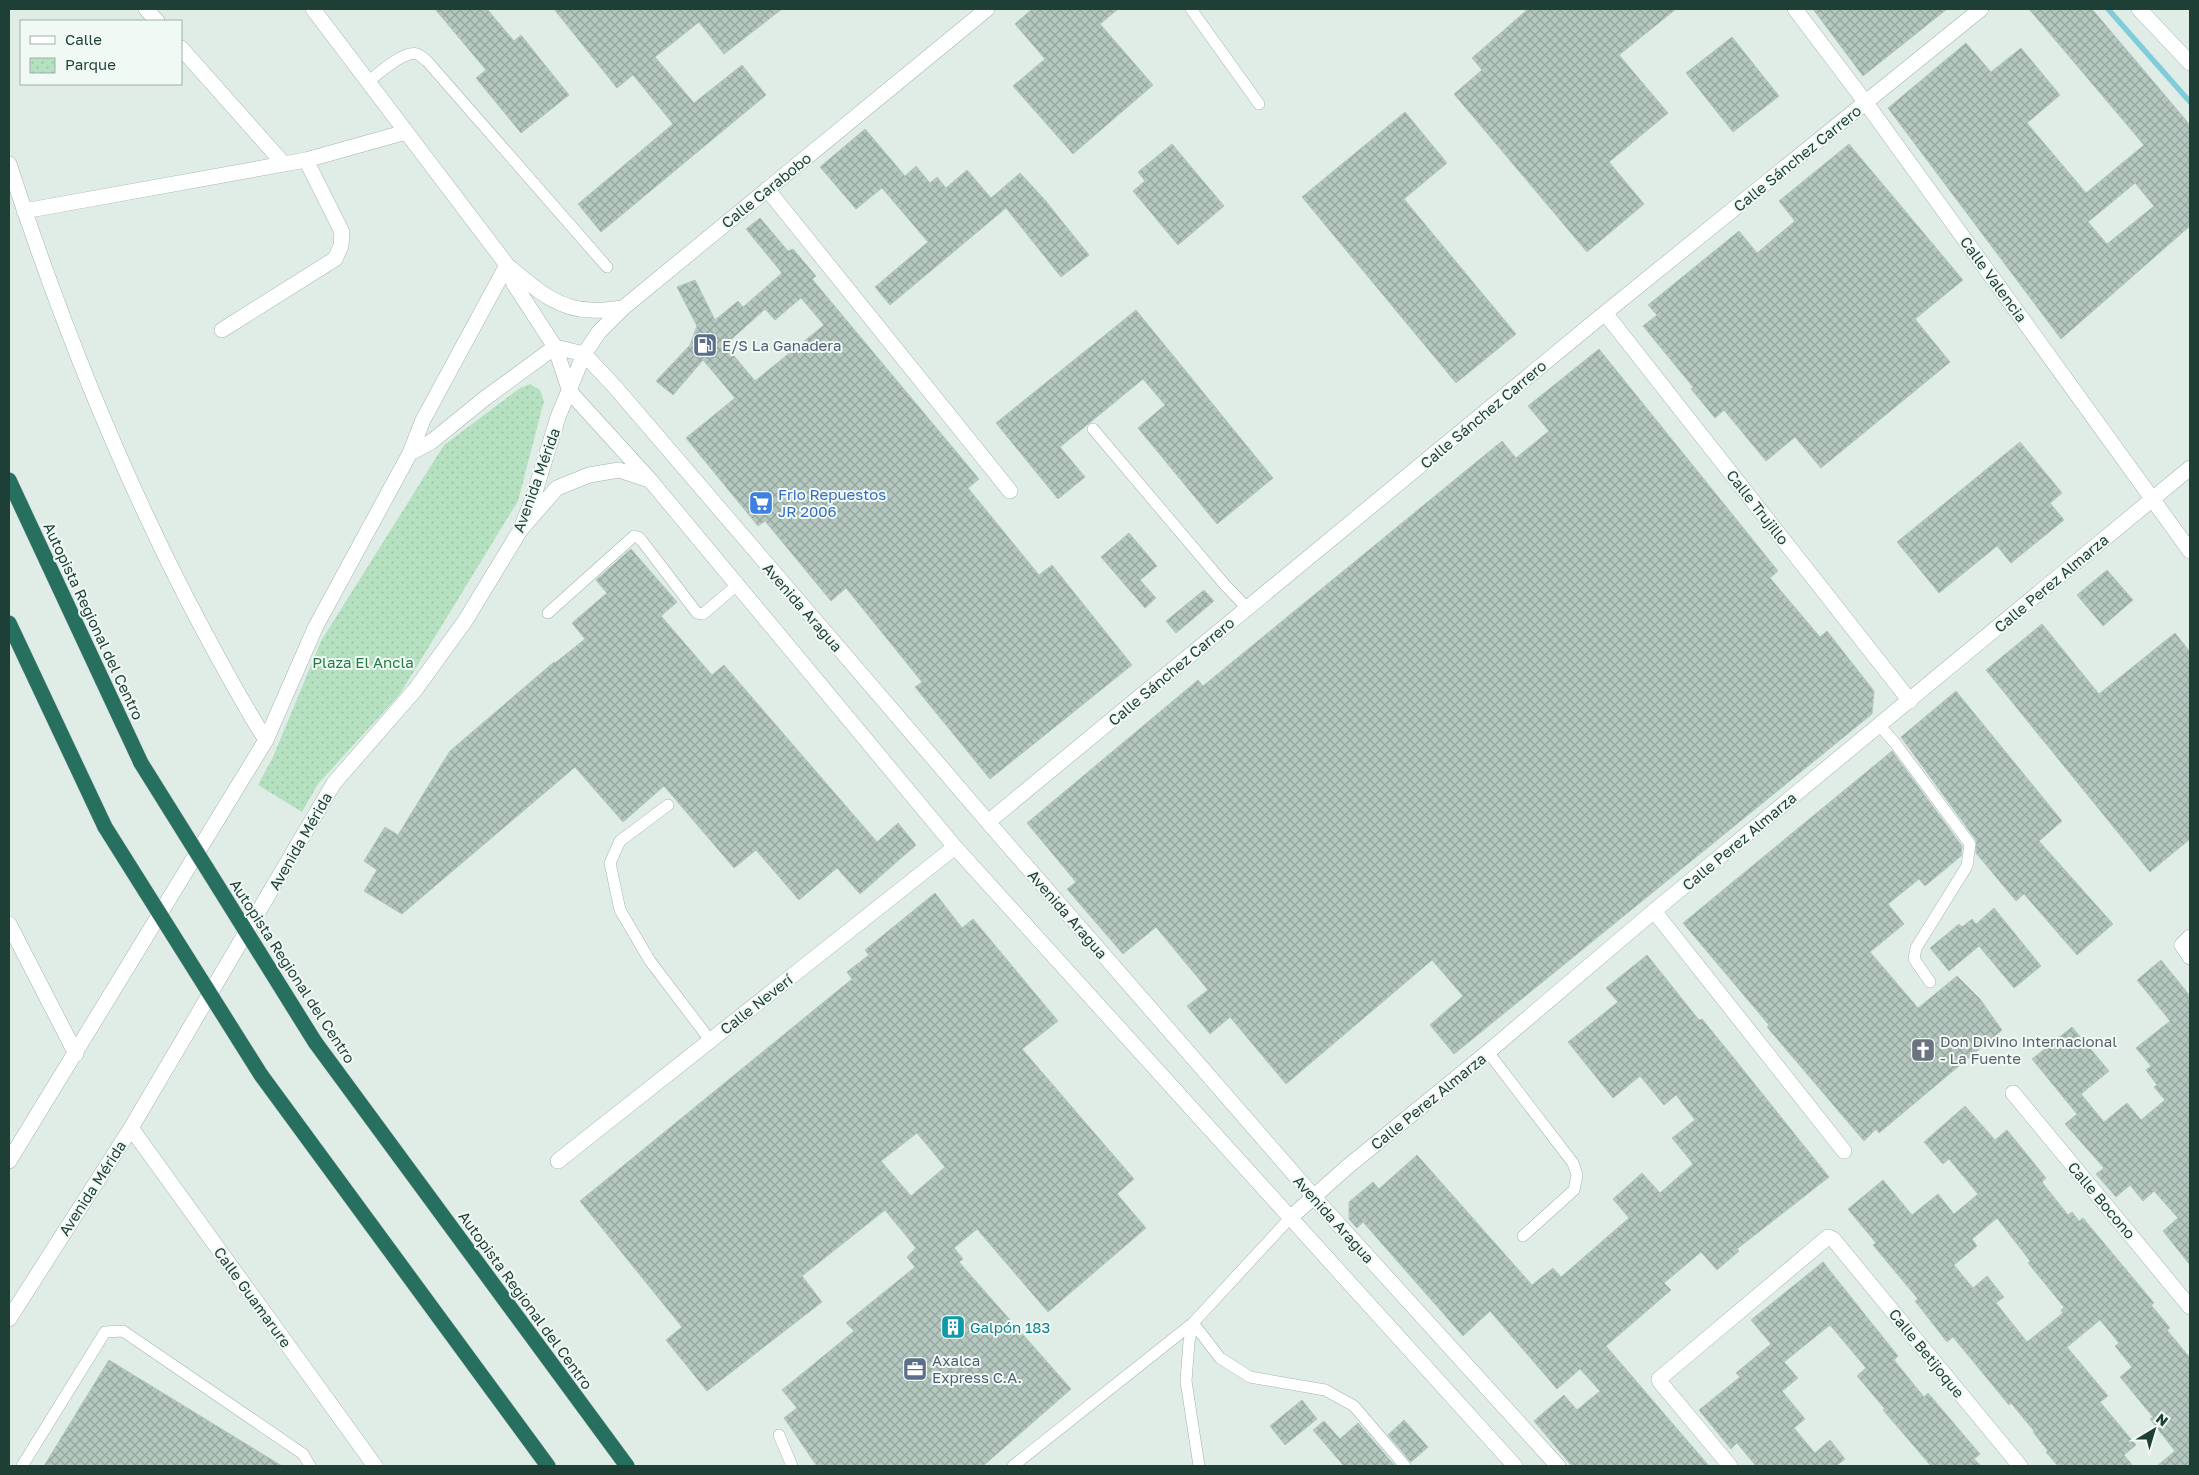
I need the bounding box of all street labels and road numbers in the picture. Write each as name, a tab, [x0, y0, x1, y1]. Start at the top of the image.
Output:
street label: Calle Sánchez Carrero	[1730, 101, 1864, 215]
street label: Calle Carabobo	[718, 148, 814, 232]
street label: Calle Valencia	[1957, 233, 2031, 325]
street label: Calle Sánchez Carrero	[1416, 356, 1550, 472]
street label: Avenida Mérida	[509, 425, 563, 535]
street label: Calle Trujillo	[1723, 466, 1793, 548]
street label: Autopista Regional del Centro	[40, 519, 148, 723]
street label: Calle Perez Almarza	[1990, 530, 2112, 636]
street label: Avenida Aragua	[760, 559, 846, 655]
street label: Calle Sánchez Carrero	[1104, 613, 1238, 729]
street label: Calle Perez Almarza	[1678, 788, 1800, 894]
street label: Avenida Mérida	[265, 789, 335, 893]
street label: Avenida Aragua	[1025, 866, 1111, 962]
street label: Autopista Regional del Centro	[227, 876, 359, 1066]
street label: Calle Neverí	[716, 970, 797, 1038]
street label: Calle Perez Almarza	[1367, 1049, 1489, 1153]
street label: Avenida Mérida	[55, 1137, 129, 1239]
street label: Calle Bocono	[2065, 1158, 2139, 1242]
street label: Avenida Aragua	[1290, 1171, 1378, 1267]
street label: Autopista Regional del Centro	[455, 1207, 597, 1393]
street label: Calle Guamarure	[211, 1243, 296, 1351]
street label: Calle Betijoque	[1886, 1305, 1969, 1401]

